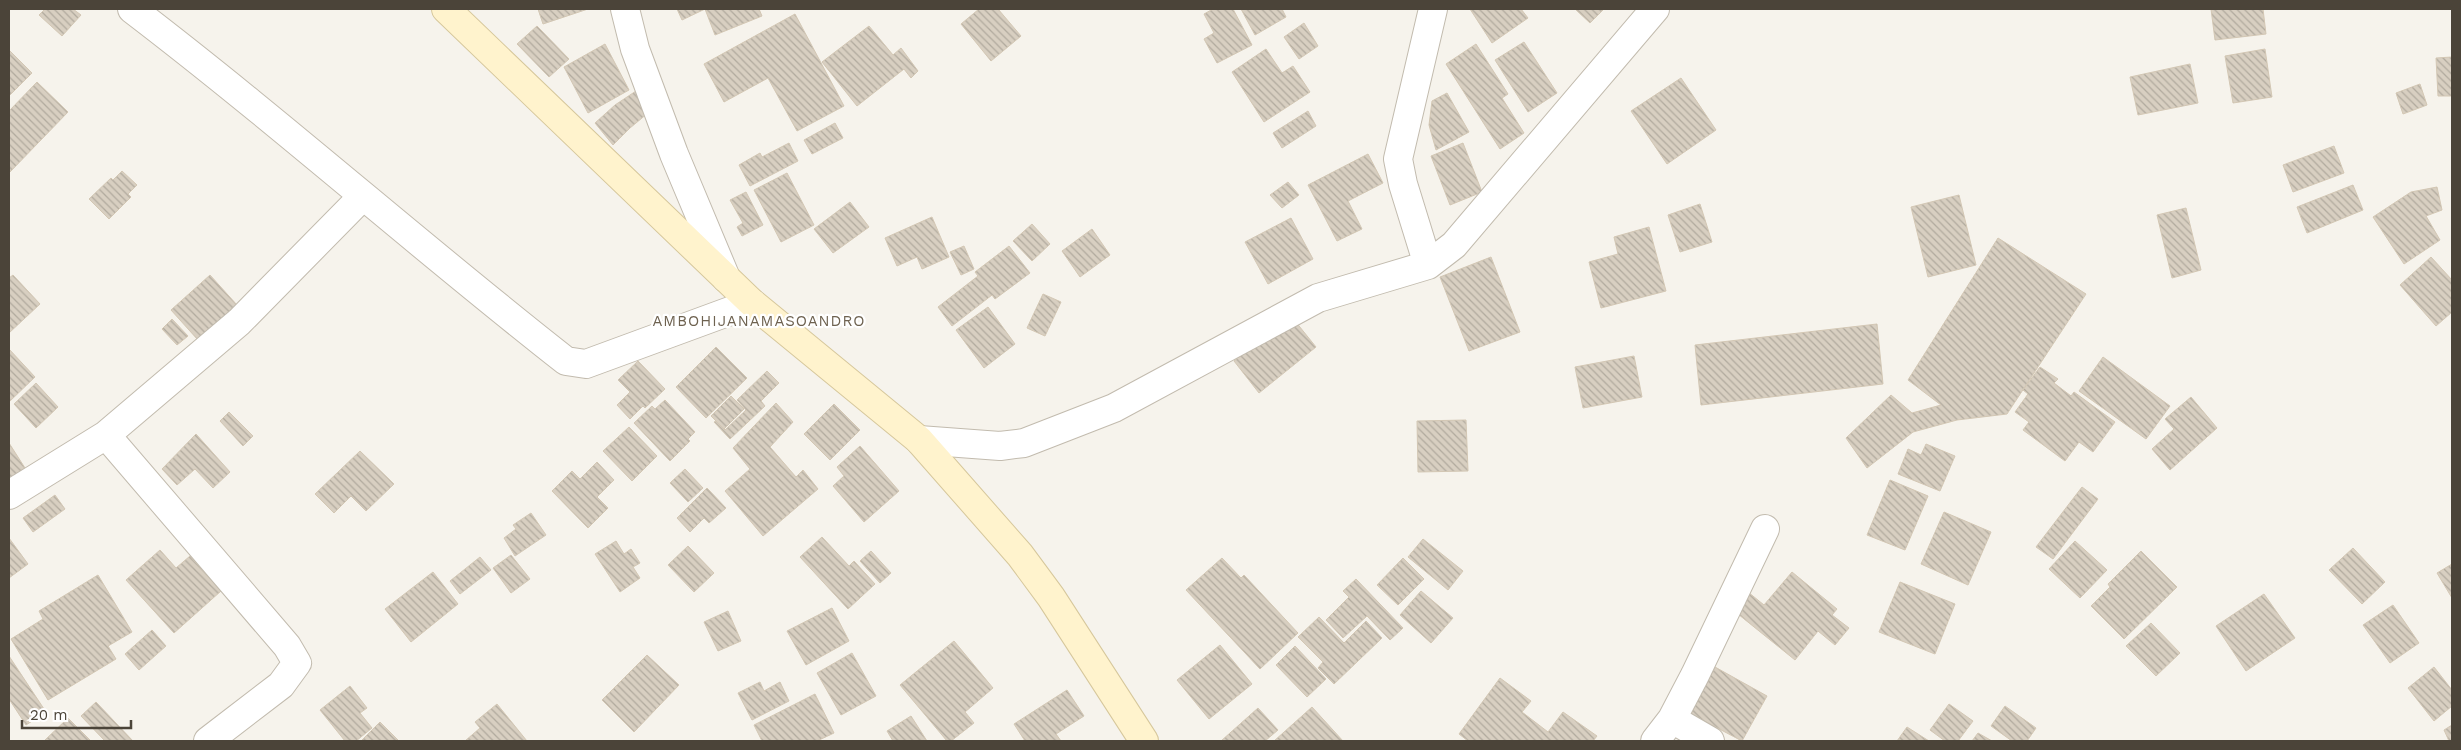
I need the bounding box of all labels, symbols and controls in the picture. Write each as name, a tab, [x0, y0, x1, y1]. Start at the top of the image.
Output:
district label: AMBOHIJANAMASOANDRO	[652, 312, 866, 330]
scale bar	[22, 698, 131, 730]
text: 20 m	[30, 706, 68, 724]

